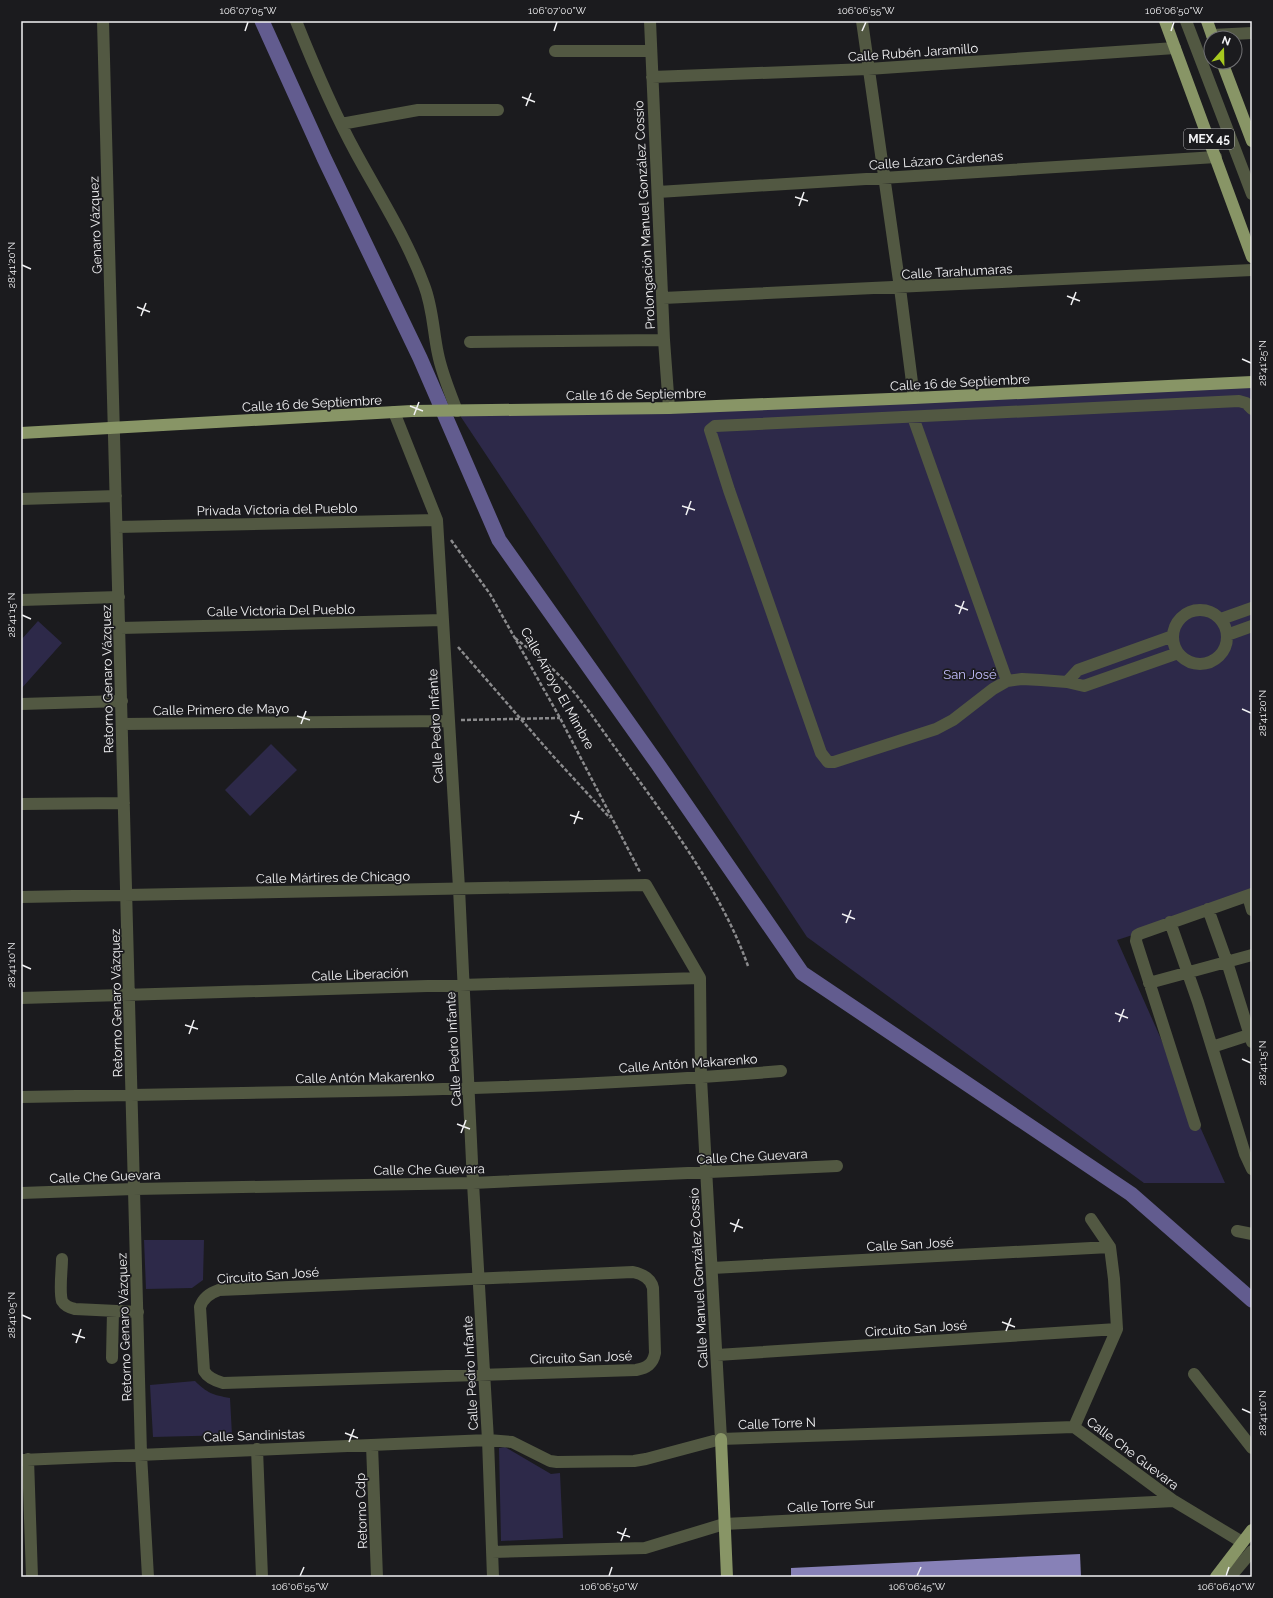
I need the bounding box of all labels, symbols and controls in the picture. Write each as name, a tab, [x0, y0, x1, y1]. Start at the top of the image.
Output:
text: 106°07'05"W	[219, 5, 277, 16]
text: 106°07'00"W	[528, 5, 586, 16]
text: 106°06'55"W	[837, 5, 895, 16]
text: 106°06'50"W	[1145, 5, 1203, 16]
north arrow	[1203, 30, 1243, 70]
text: N	[1220, 34, 1232, 49]
street label: Calle Rubén Jaramillo	[847, 40, 979, 65]
street label: Prolongación Manuel González Cossío	[631, 100, 658, 330]
road number: MEX 45	[1184, 129, 1234, 149]
street label: Calle Lázaro Cárdenas	[868, 148, 1004, 173]
street label: Genaro Vázquez	[86, 176, 105, 274]
text: 28°41'20"N	[6, 242, 17, 288]
street label: Calle Tarahumaras	[901, 261, 1013, 282]
text: 28°41'25"N	[1257, 340, 1268, 386]
street label: Calle 16 de Septiembre	[890, 371, 1031, 394]
street label: Calle 16 de Septiembre	[566, 386, 706, 403]
street label: Calle 16 de Septiembre	[242, 392, 383, 415]
street label: Privada Victoria del Pueblo	[196, 501, 358, 518]
text: 28°41'15"N	[6, 593, 17, 637]
street label: Calle Victoria Del Pueblo	[207, 602, 356, 619]
street label: Retorno Genaro Vázquez	[99, 604, 116, 753]
street label: Calle Arroyo El Mimbre	[518, 625, 598, 752]
park label: San José	[943, 667, 997, 682]
street label: Calle Pedro Infante	[425, 668, 446, 784]
text: 28°41'20"N	[1257, 690, 1268, 736]
street label: Calle Primero de Mayo	[153, 701, 290, 718]
street label: Calle Mártires de Chicago	[256, 869, 410, 886]
street label: Retorno Genaro Vázquez	[108, 928, 125, 1077]
text: 28°41'10"N	[6, 942, 17, 988]
street label: Calle Liberación	[311, 965, 409, 984]
street label: Calle Pedro Infante	[443, 991, 464, 1107]
text: 28°41'15"N	[1257, 1041, 1268, 1085]
street label: Calle Antón Makarenko	[618, 1051, 758, 1076]
street label: Calle Antón Makarenko	[295, 1069, 435, 1086]
street label: Calle Che Guevara	[696, 1146, 808, 1167]
street label: Calle Che Guevara	[373, 1161, 485, 1178]
street label: Calle Che Guevara	[49, 1167, 161, 1186]
street label: Calle Manuel González Cossío	[686, 1187, 711, 1369]
street label: Calle San José	[866, 1235, 954, 1254]
street label: Retorno Genaro Vázquez	[114, 1252, 135, 1402]
street label: Circuito San José	[216, 1264, 320, 1287]
text: 28°41'05"N	[6, 1292, 17, 1338]
street label: Calle Pedro Infante	[460, 1315, 481, 1431]
street label: Circuito San José	[864, 1317, 968, 1340]
street label: Circuito San José	[530, 1348, 633, 1367]
text: 28°41'10"N	[1257, 1390, 1268, 1436]
street label: Calle Che Guevara	[1084, 1414, 1182, 1493]
street label: Calle Torre N	[738, 1415, 816, 1432]
street label: Calle Sandinistas	[203, 1426, 305, 1445]
street label: Retorno Cdp	[353, 1473, 370, 1549]
street label: Calle Torre Sur	[787, 1496, 876, 1515]
text: 106°06'55"W	[271, 1581, 329, 1592]
text: 106°06'50"W	[580, 1581, 638, 1592]
text: 106°06'45"W	[889, 1581, 946, 1592]
text: 106°06'40"W	[1197, 1581, 1255, 1592]

